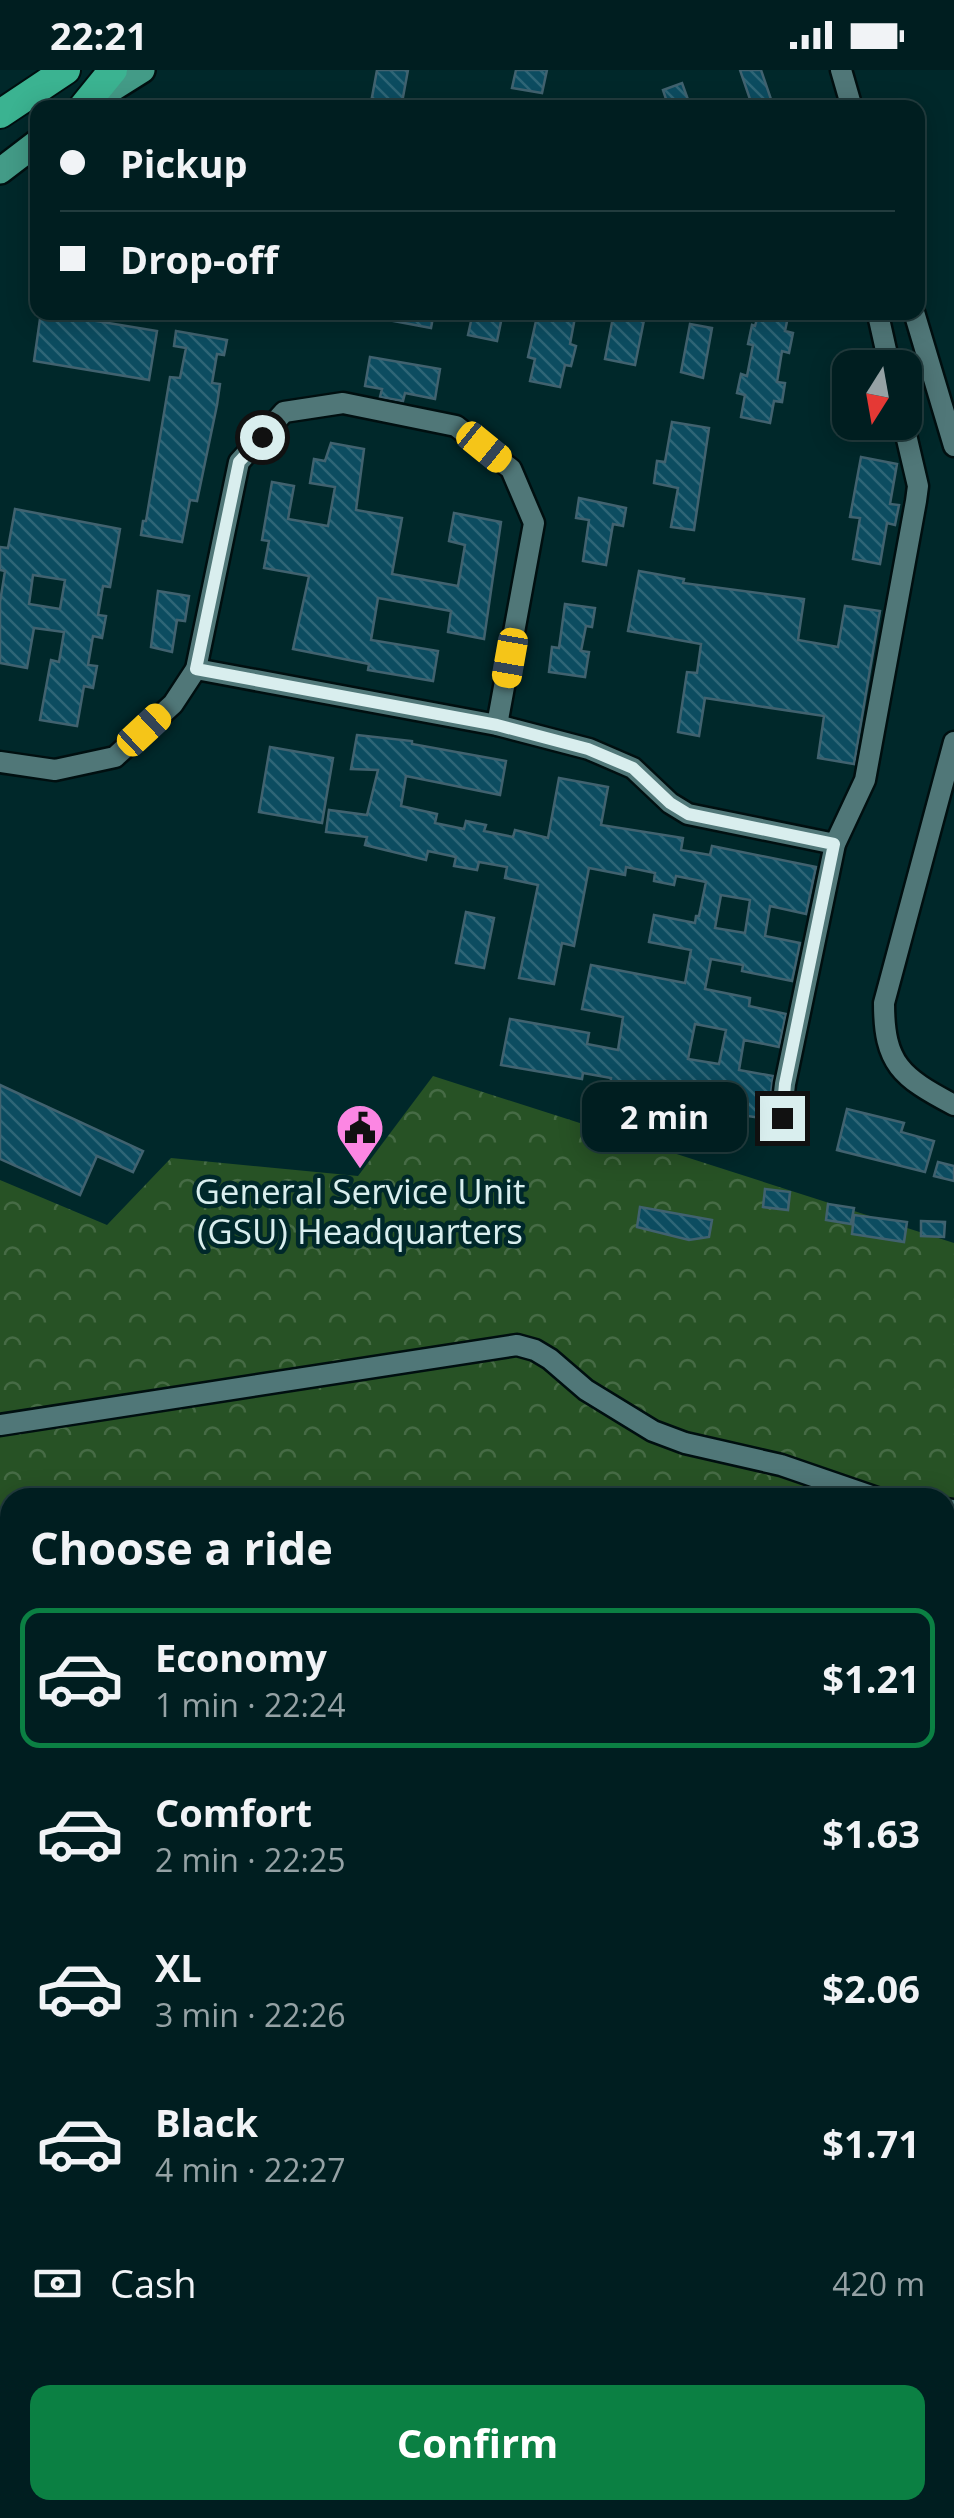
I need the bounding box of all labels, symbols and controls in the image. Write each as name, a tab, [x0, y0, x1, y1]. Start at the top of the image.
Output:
text: 22:21	[50, 9, 148, 61]
text: Pickup	[120, 137, 248, 189]
text: Drop-off	[120, 233, 278, 285]
north arrow	[832, 350, 922, 440]
map controls	[832, 350, 922, 440]
route start	[240, 415, 285, 460]
car	[451, 416, 517, 478]
car	[490, 626, 530, 690]
car	[112, 699, 176, 761]
callout: 2 min	[582, 1083, 747, 1153]
text: 2 min	[620, 1095, 709, 1138]
route end	[760, 1096, 805, 1141]
public building icon: General Service Unit (GSU) Headquarters	[334, 1102, 386, 1170]
place label: General Service Unit (GSU) Headquarters	[194, 1167, 526, 1254]
text: Choose a ride	[30, 1517, 333, 1578]
text: Economy	[155, 1631, 327, 1683]
icon: car	[35, 1633, 125, 1723]
text: $1.21	[822, 1652, 920, 1704]
text: 1 min · 22:24	[155, 1683, 346, 1726]
text: Comfort	[155, 1786, 312, 1838]
icon: car	[35, 1788, 125, 1878]
text: $1.63	[822, 1807, 920, 1859]
text: 2 min · 22:25	[155, 1838, 346, 1881]
text: XL	[155, 1941, 202, 1993]
icon: car	[35, 1943, 125, 2033]
text: $2.06	[822, 1962, 920, 2014]
text: 3 min · 22:26	[155, 1993, 346, 2036]
text: Black	[155, 2096, 258, 2148]
icon: car	[35, 2098, 125, 2188]
text: $1.71	[822, 2117, 920, 2169]
text: 4 min · 22:27	[155, 2148, 346, 2191]
icon: cash	[30, 2256, 85, 2311]
text: Cash	[110, 2257, 196, 2309]
text: 420 m	[832, 2262, 925, 2305]
button: Confirm	[30, 2385, 925, 2500]

